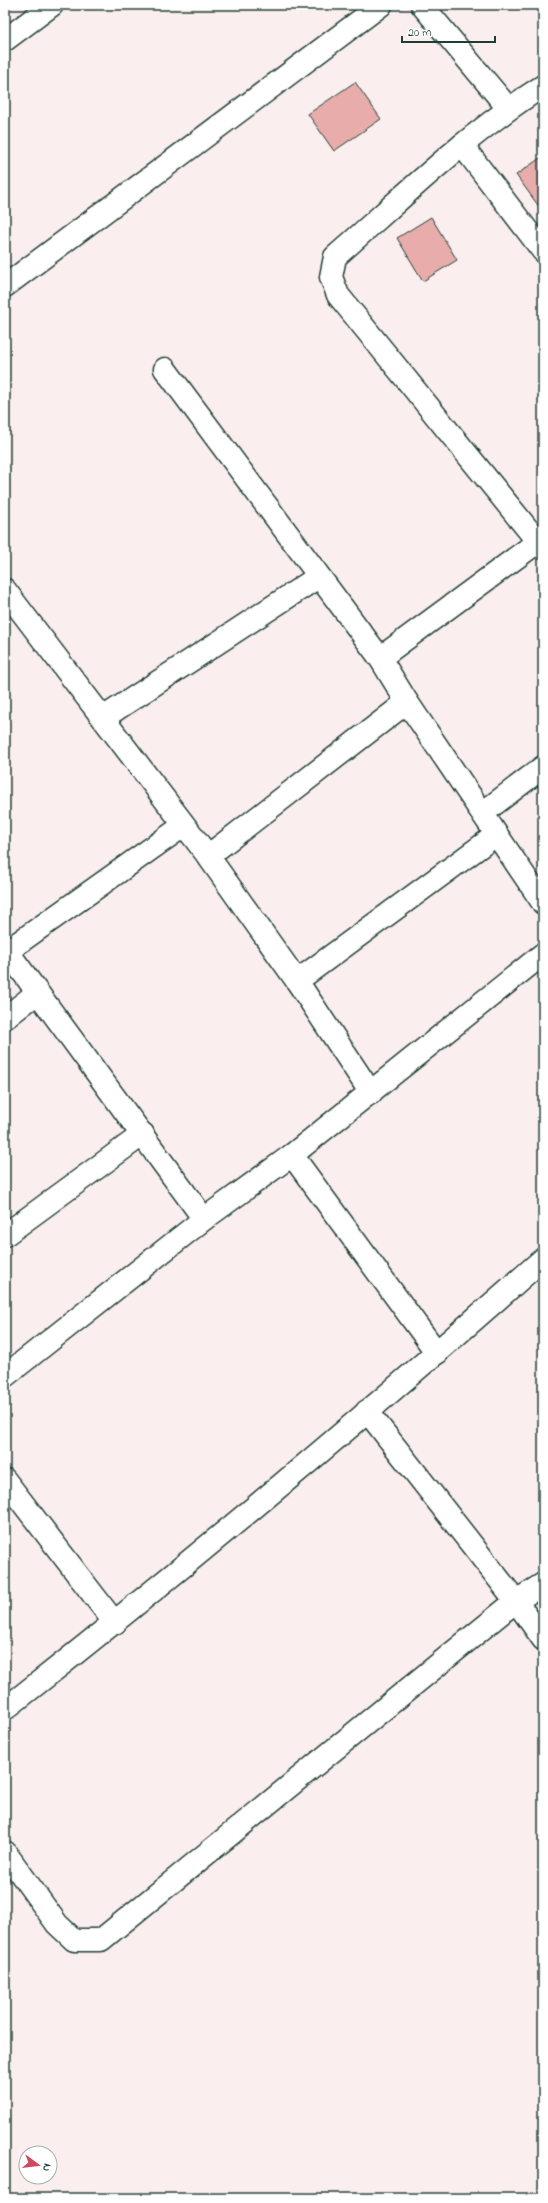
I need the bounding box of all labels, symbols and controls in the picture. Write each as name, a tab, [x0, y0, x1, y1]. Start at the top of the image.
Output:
scale bar	[402, 18, 495, 44]
text: 20 m	[408, 24, 431, 42]
north arrow	[18, 2145, 58, 2185]
text: N	[38, 2162, 55, 2173]

